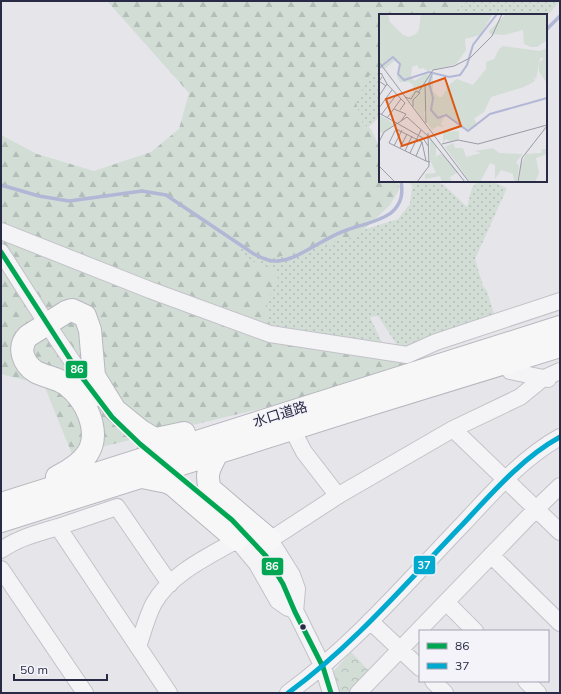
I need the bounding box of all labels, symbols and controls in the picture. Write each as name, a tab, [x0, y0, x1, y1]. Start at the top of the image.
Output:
inset map	[379, 14, 547, 182]
line badge: 86	[65, 360, 88, 379]
text: 86	[70, 362, 84, 376]
street label: 水口道路	[251, 397, 309, 431]
line badge: 37	[413, 555, 436, 575]
line badge: 86	[261, 557, 284, 576]
text: 37	[417, 558, 431, 572]
text: 86	[265, 559, 279, 573]
unlabelled marker	[298, 622, 308, 632]
legend	[419, 630, 549, 682]
text: 86	[455, 638, 469, 653]
scale bar	[14, 656, 107, 682]
text: 37	[455, 658, 469, 673]
text: 50 m	[20, 662, 48, 677]

